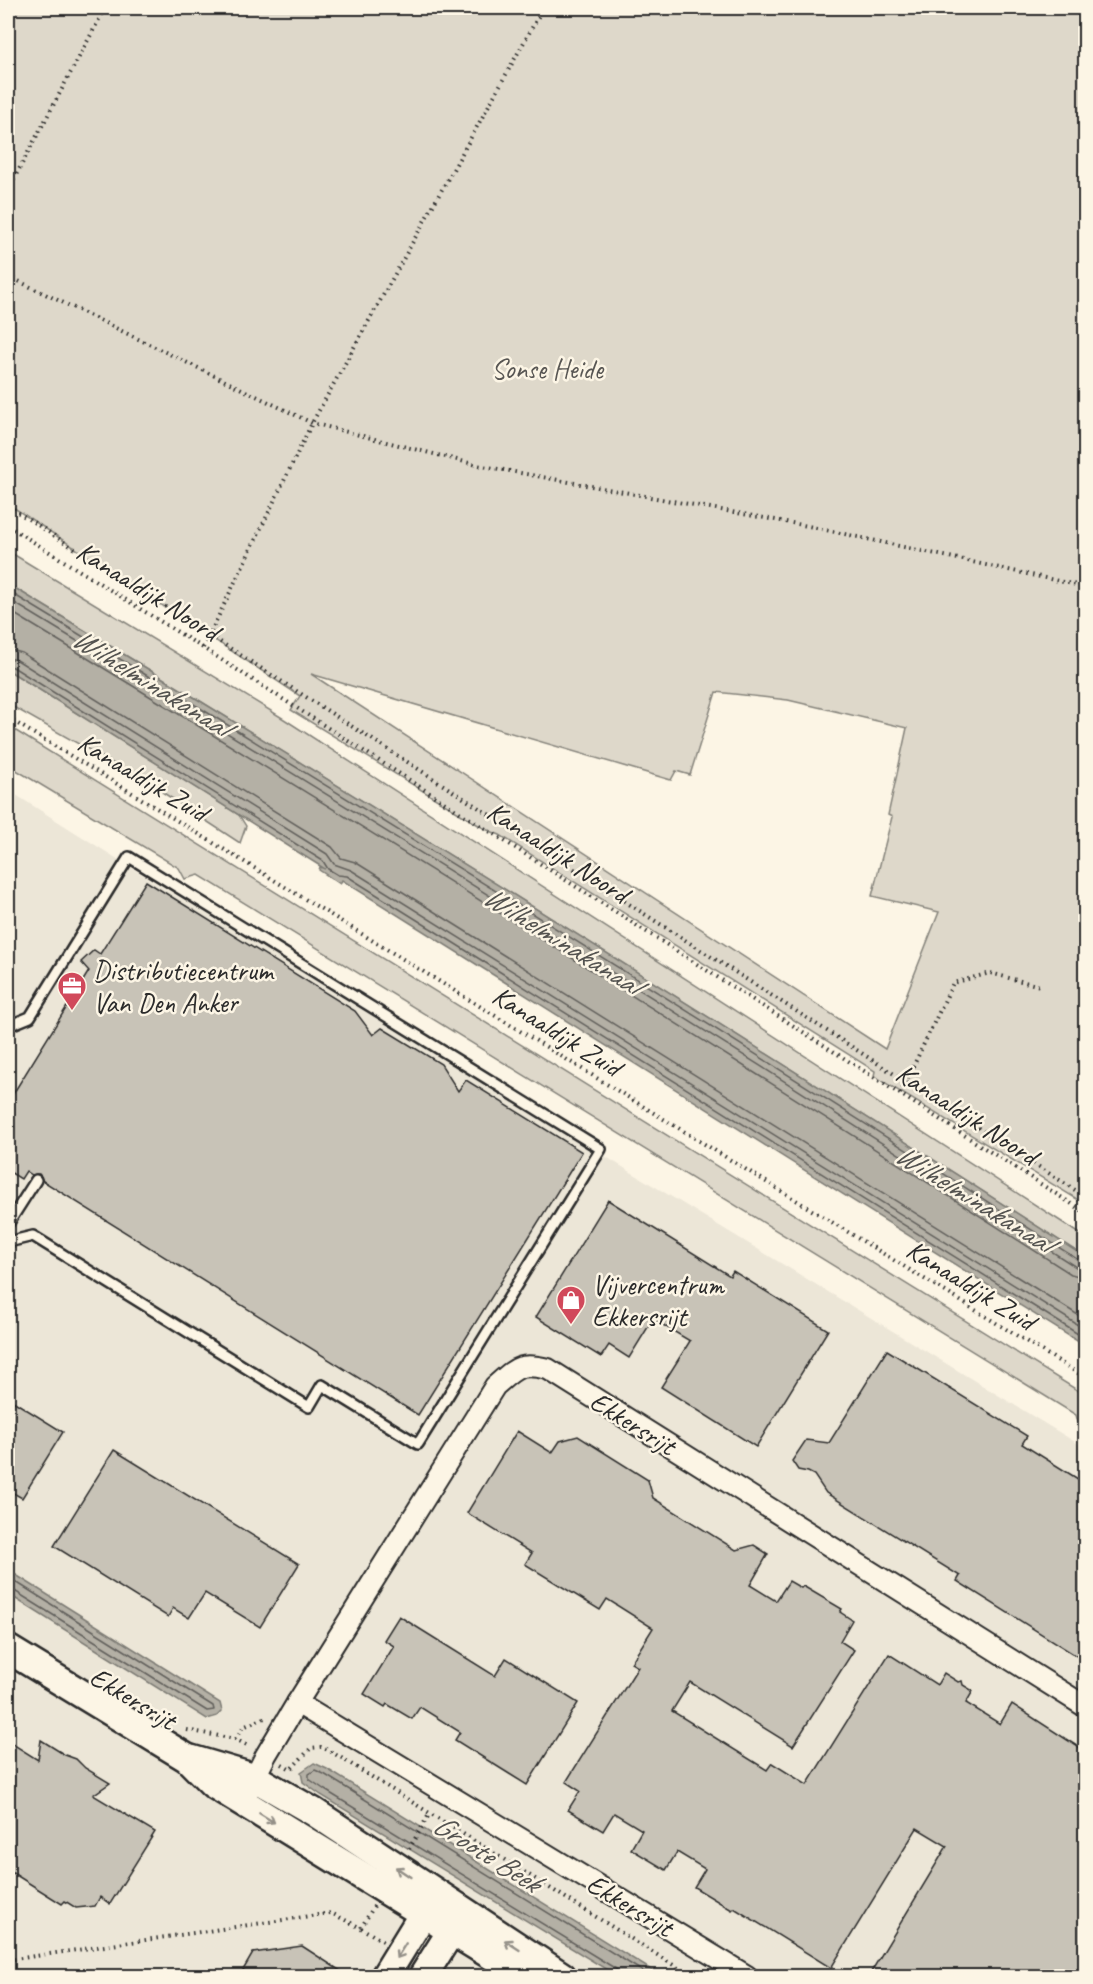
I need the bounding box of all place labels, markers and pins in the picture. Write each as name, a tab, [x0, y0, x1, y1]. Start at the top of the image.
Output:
place label: Distributiecentrum Van Den Anker	[93, 953, 275, 1020]
office icon: Distributiecentrum Van Den Anker	[56, 970, 88, 1012]
place label: Vijvercentrum Ekkersrijt	[592, 1267, 725, 1334]
shop icon: Vijvercentrum Ekkersrijt	[555, 1284, 587, 1326]

